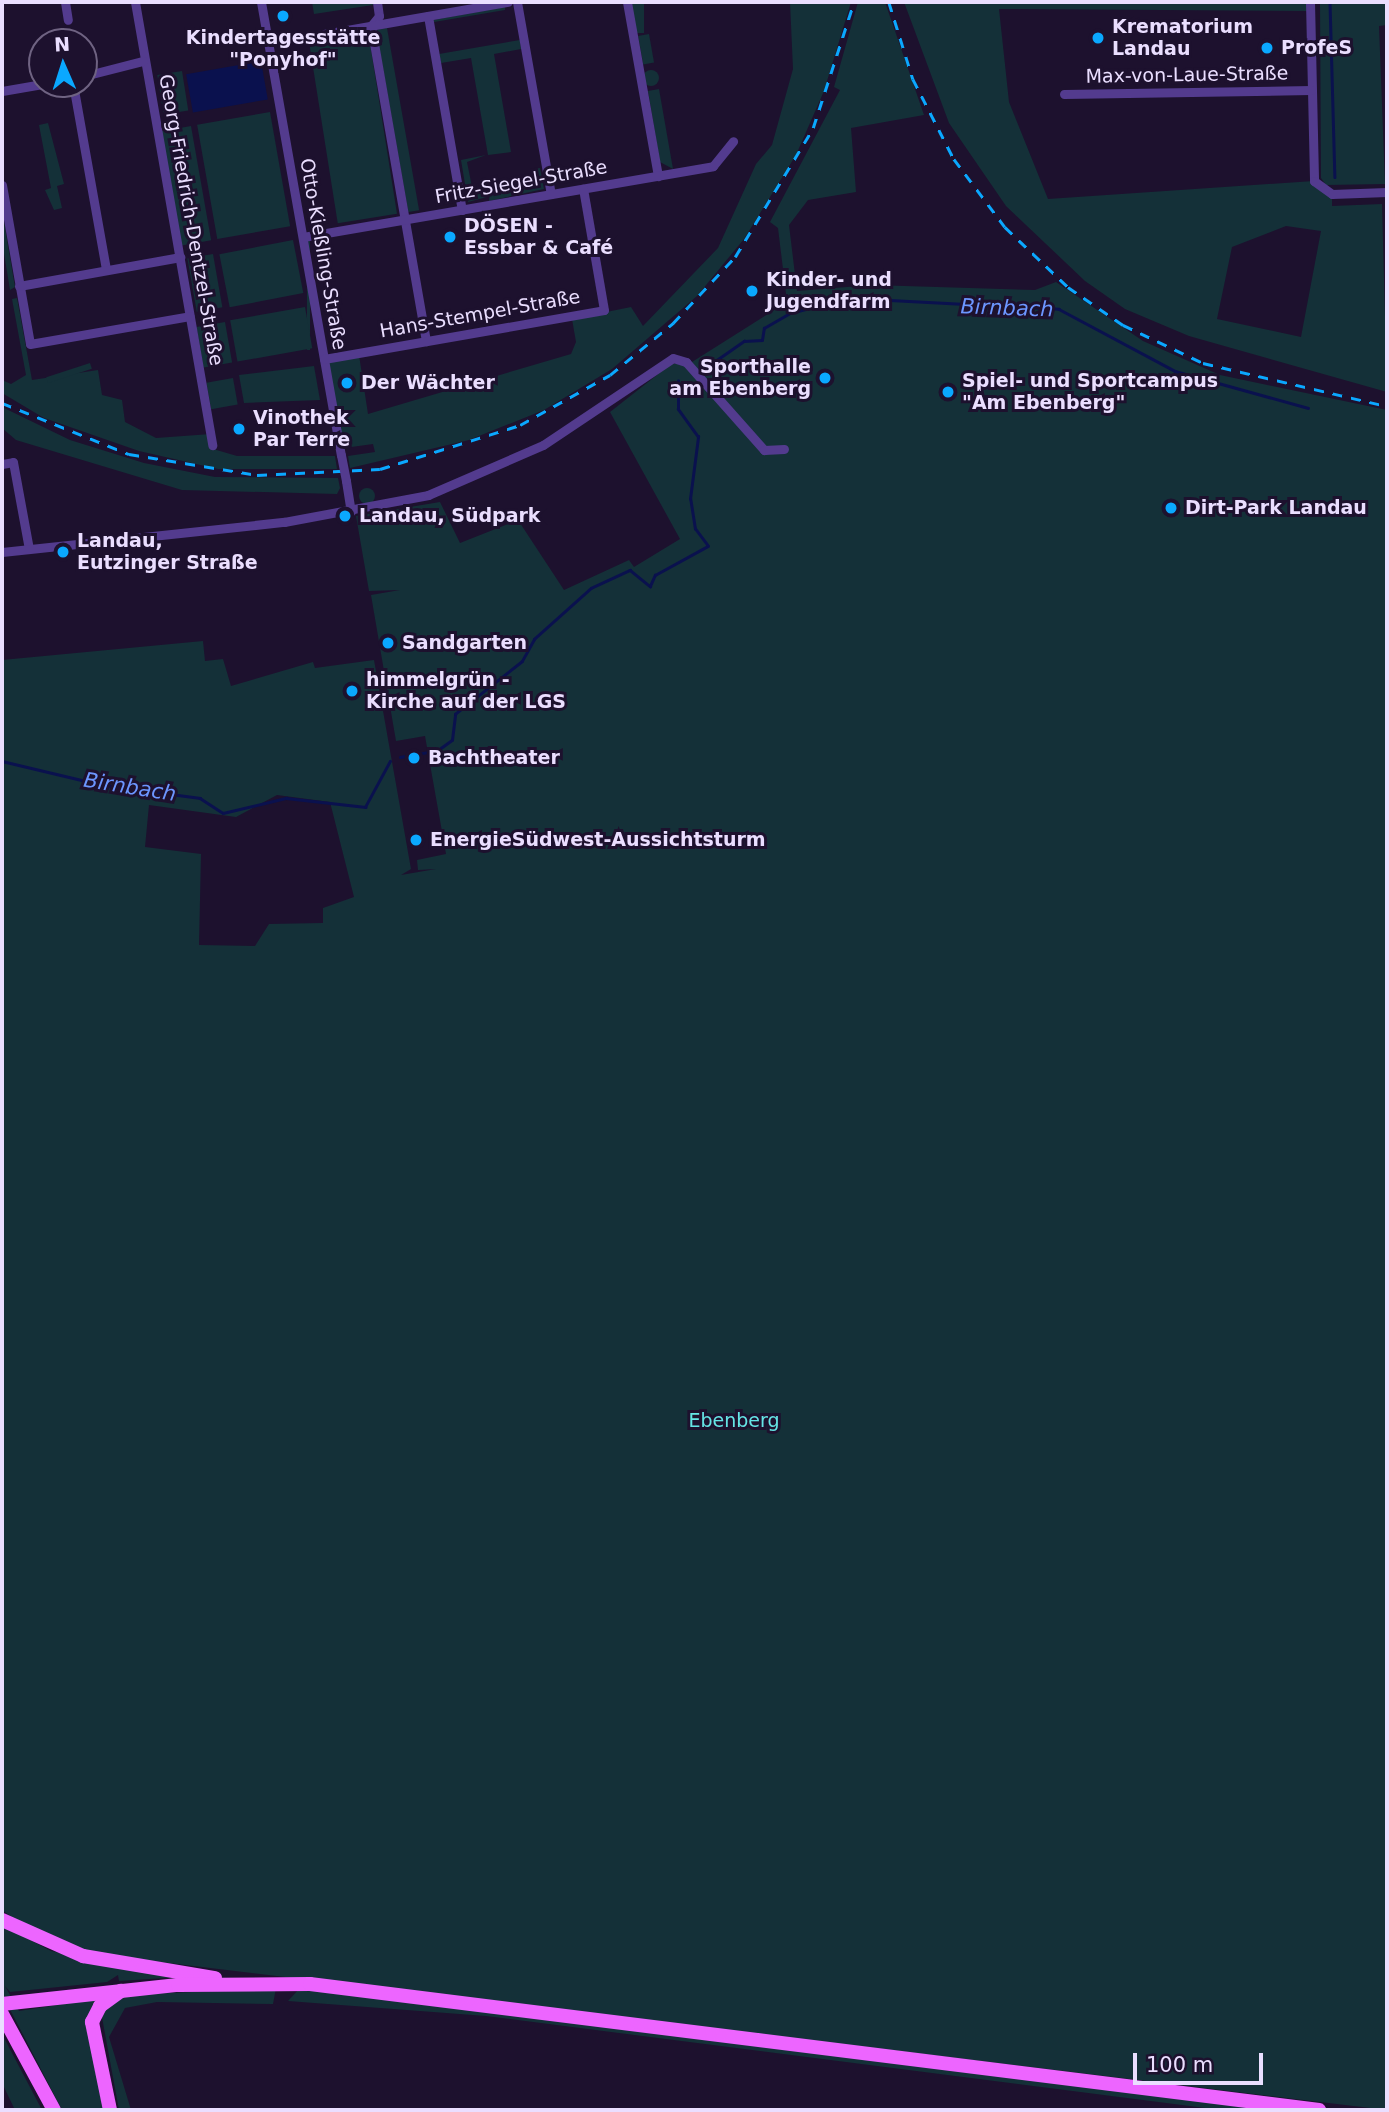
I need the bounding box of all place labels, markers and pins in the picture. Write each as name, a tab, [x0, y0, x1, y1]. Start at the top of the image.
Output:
marker: Kindertagesstätte "Ponyhof"	[275, 8, 291, 24]
place label: Krematorium Landau	[1112, 16, 1253, 60]
place label: Kindertagesstätte "Ponyhof"	[186, 27, 380, 71]
marker: Krematorium Landau	[1090, 30, 1106, 46]
place label: ProfeS	[1281, 37, 1352, 59]
marker: ProfeS	[1259, 40, 1275, 56]
place label: DÖSEN - Essbar & Café	[464, 215, 613, 259]
marker: DÖSEN - Essbar & Café	[442, 229, 458, 245]
place label: Kinder- und Jugendfarm	[766, 269, 892, 313]
marker: Kinder- und Jugendfarm	[744, 283, 760, 299]
place label: Sporthalle am Ebenberg	[669, 356, 811, 400]
marker: Sporthalle am Ebenberg	[817, 370, 833, 386]
place label: Spiel- und Sportcampus "Am Ebenberg"	[962, 370, 1218, 414]
place label: Der Wächter	[361, 372, 495, 394]
marker: Der Wächter	[339, 375, 355, 391]
marker: Spiel- und Sportcampus "Am Ebenberg"	[940, 384, 956, 400]
place label: Vinothek Par Terre	[253, 407, 350, 451]
marker: Vinothek Par Terre	[231, 421, 247, 437]
place label: Dirt-Park Landau	[1185, 497, 1367, 519]
marker: Dirt-Park Landau	[1163, 500, 1179, 516]
place label: Landau, Südpark	[359, 505, 540, 527]
marker: Landau, Südpark	[337, 508, 353, 524]
place label: Landau, Eutzinger Straße	[77, 530, 258, 574]
marker: Landau, Eutzinger Straße	[55, 544, 71, 560]
place label: Sandgarten	[402, 632, 527, 654]
marker: Sandgarten	[380, 635, 396, 651]
place label: himmelgrün - Kirche auf der LGS	[366, 669, 566, 713]
marker: himmelgrün - Kirche auf der LGS	[344, 683, 360, 699]
place label: Bachtheater	[428, 747, 560, 769]
marker: Bachtheater	[406, 750, 422, 766]
place label: EnergieSüdwest-Aussichtsturm	[430, 829, 766, 851]
marker: EnergieSüdwest-Aussichtsturm	[408, 832, 424, 848]

